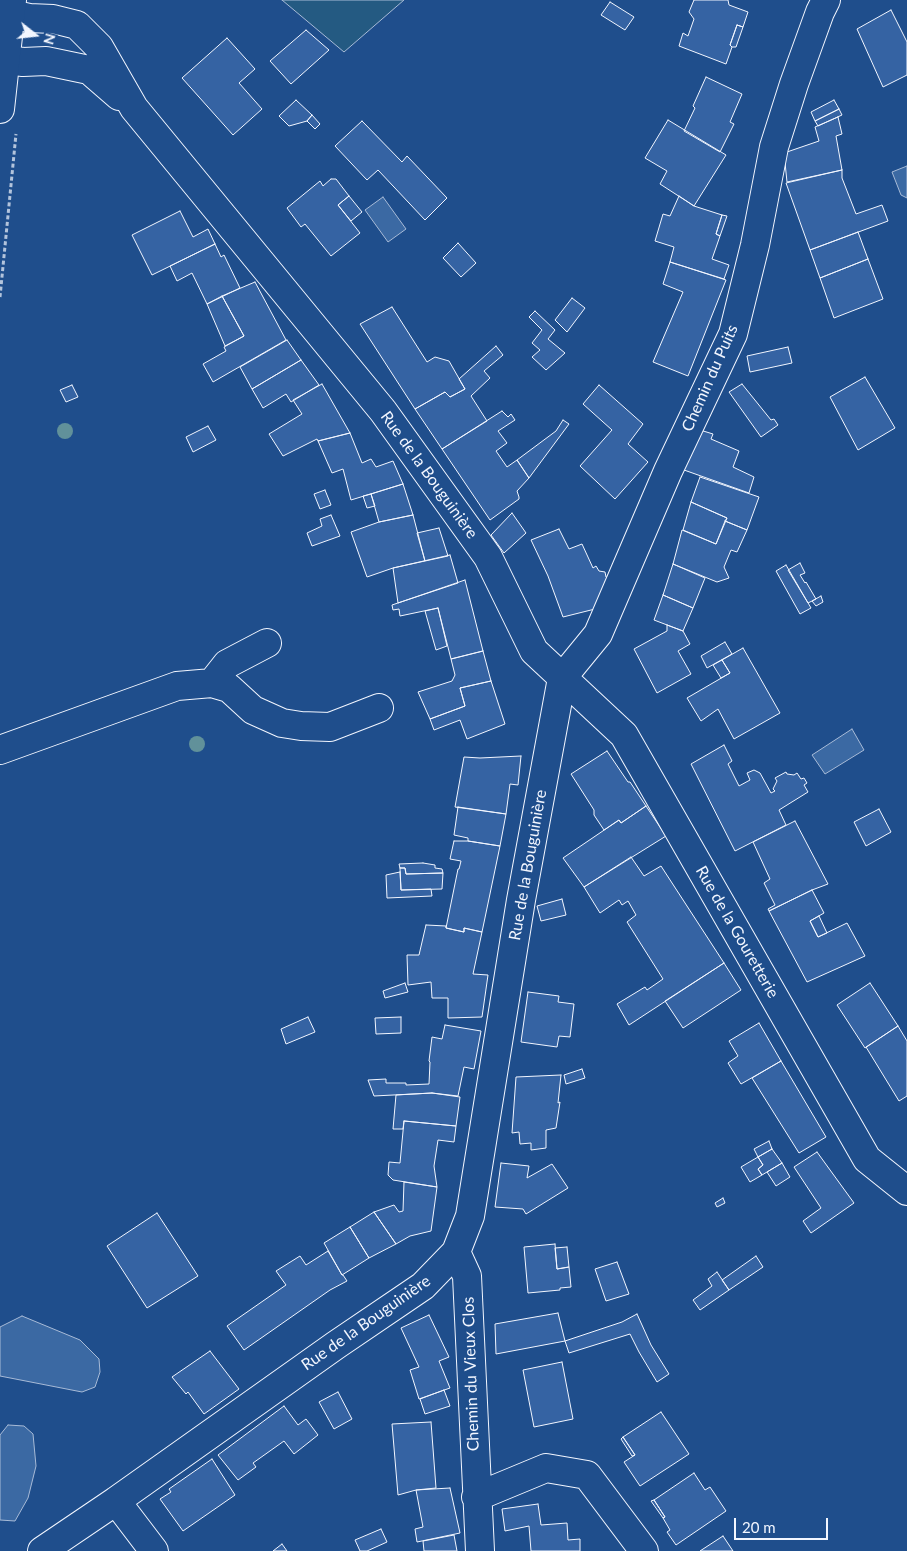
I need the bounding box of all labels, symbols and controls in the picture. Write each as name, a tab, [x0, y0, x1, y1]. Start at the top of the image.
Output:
north arrow	[10, 10, 60, 60]
text: N	[40, 32, 60, 47]
street label: Chemin du Puits	[678, 322, 742, 434]
street label: Rue de la Bouguinière	[376, 407, 482, 543]
street label: Rue de la Bouguinière	[505, 788, 551, 942]
street label: Rue de la Gouretterie	[691, 863, 783, 1001]
street label: Rue de la Bouguinière	[298, 1271, 434, 1375]
street label: Chemin du Vieux Clos	[459, 1296, 483, 1452]
scale bar	[737, 1508, 831, 1540]
text: 20 m	[742, 1518, 776, 1536]

